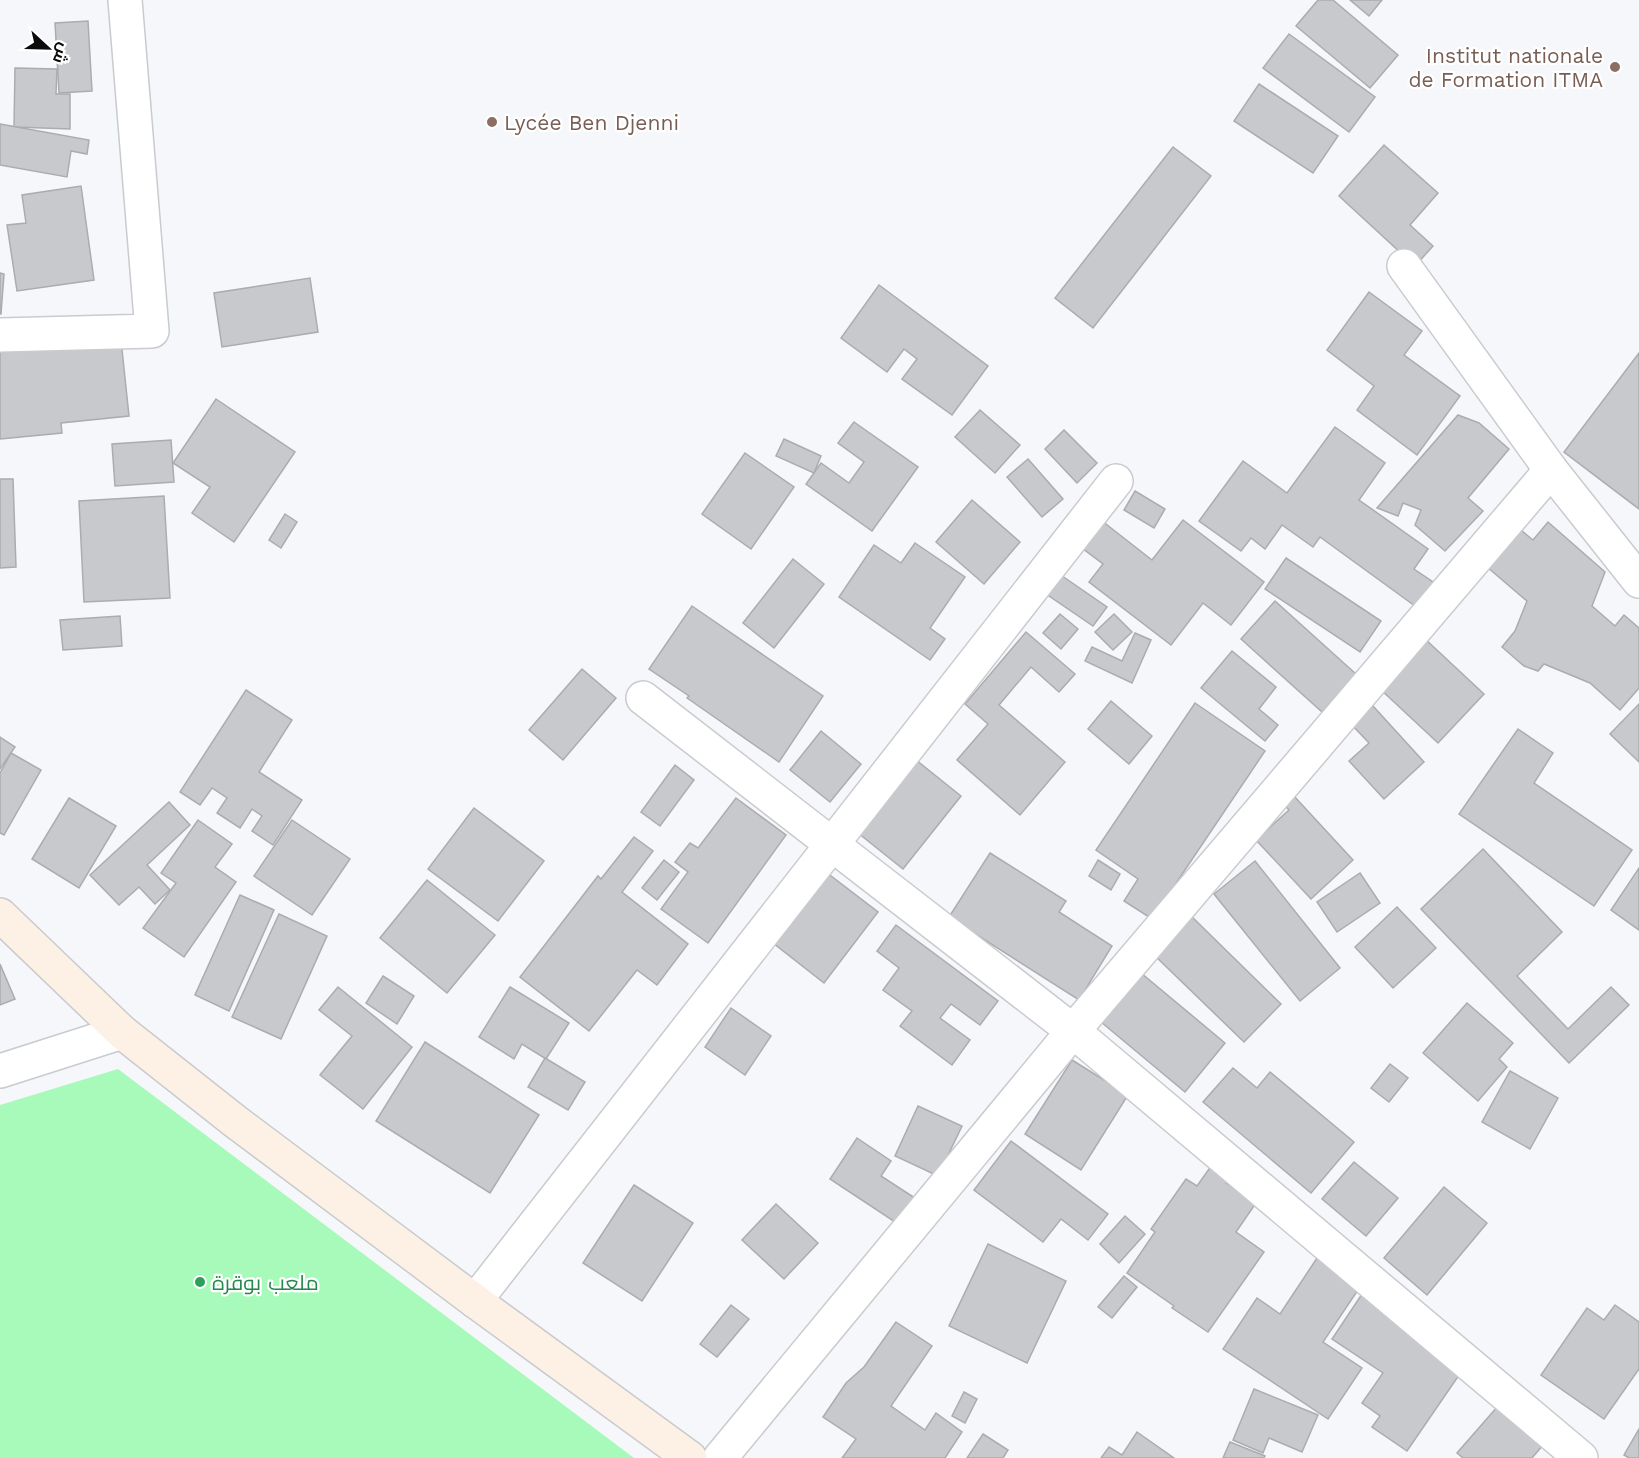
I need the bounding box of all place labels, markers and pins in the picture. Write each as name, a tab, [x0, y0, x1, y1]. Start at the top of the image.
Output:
place label: Institut nationale de Formation ITMA	[1408, 43, 1603, 92]
marker: Institut nationale de Formation ITMA	[1608, 60, 1622, 74]
place label: Lycée Ben Djenni	[504, 110, 679, 135]
marker: Lycée Ben Djenni	[485, 115, 499, 129]
place label: ملعب بوقرة	[212, 1270, 319, 1295]
marker: ملعب بوقرة	[193, 1275, 207, 1289]

